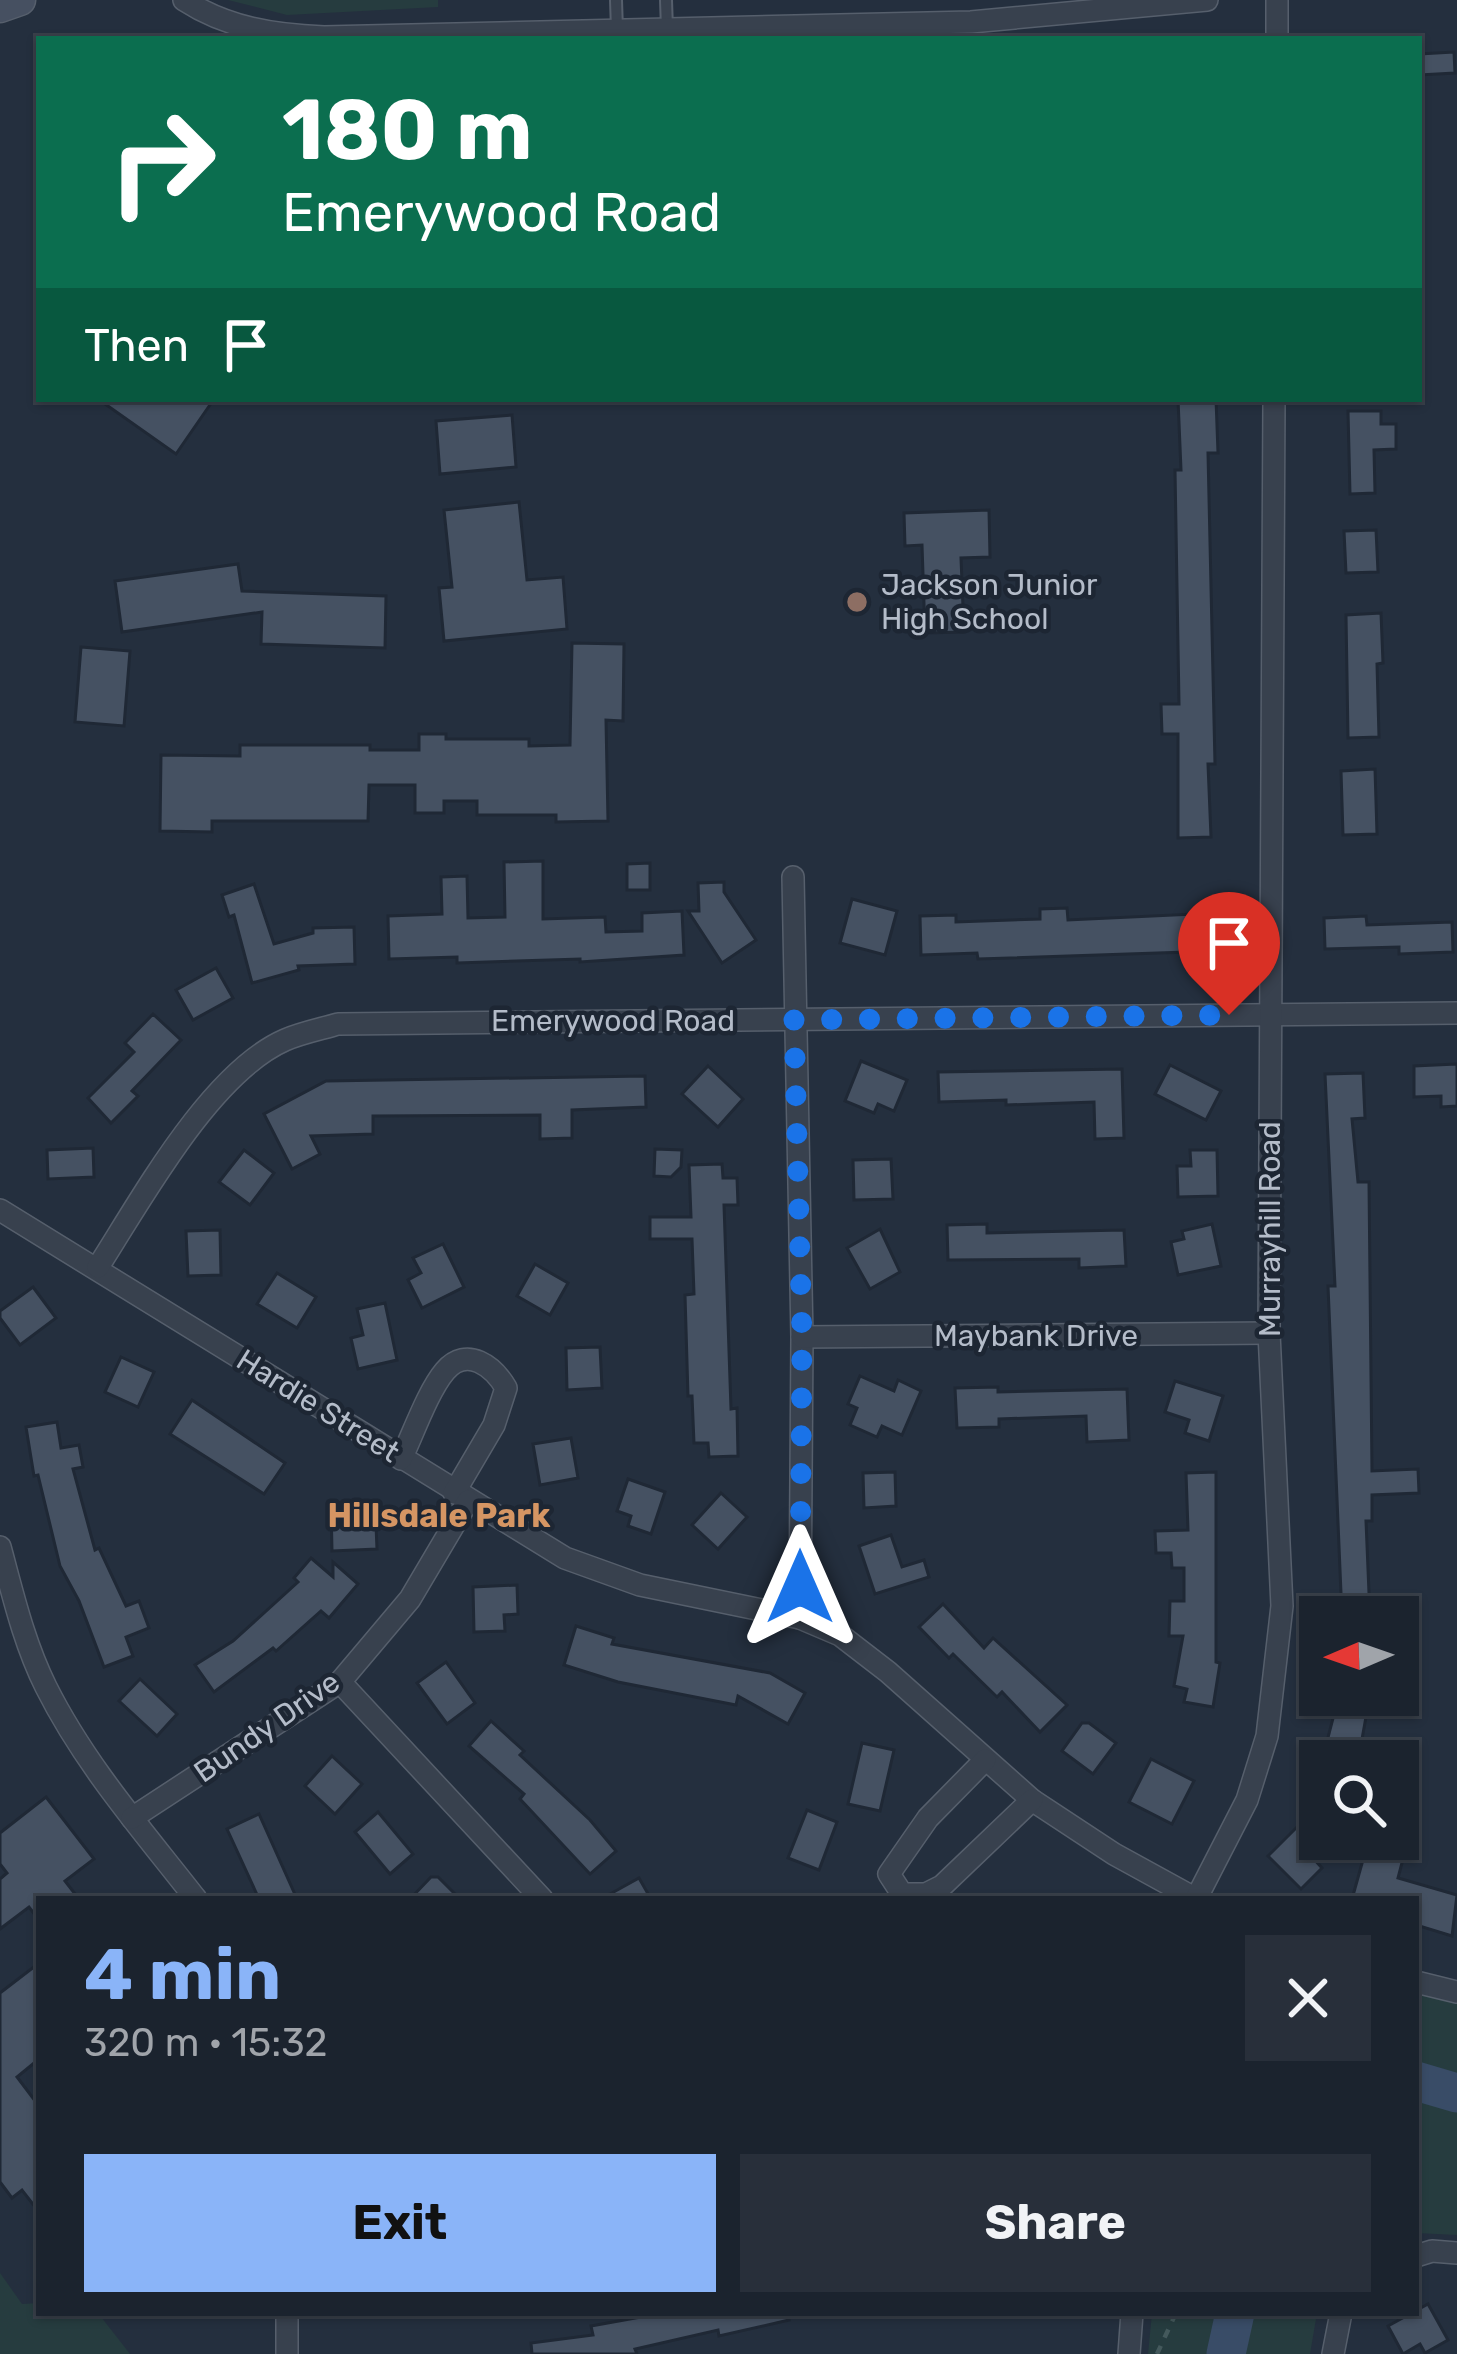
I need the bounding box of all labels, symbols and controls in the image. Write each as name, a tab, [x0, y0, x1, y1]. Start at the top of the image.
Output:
text: 180 m	[282, 80, 533, 180]
icon: right	[84, 84, 240, 240]
text: Emerywood Road	[282, 181, 721, 245]
icon: arrive	[213, 312, 279, 378]
text: Then	[84, 319, 189, 372]
place label: Jackson Junior High School	[881, 567, 1098, 637]
marker: Jackson Junior High School	[844, 589, 870, 615]
pin	[1178, 892, 1280, 1015]
icon: arrive	[1196, 910, 1262, 976]
street label: Emerywood Road	[491, 1003, 735, 1039]
street label: Murrayhill Road	[1252, 1121, 1288, 1337]
street label: Maybank Drive	[934, 1318, 1138, 1354]
street label: Hardie Street	[230, 1342, 406, 1470]
district label: Hillsdale Park	[327, 1496, 551, 1535]
position arrow	[737, 1524, 863, 1650]
north arrow	[1299, 1596, 1419, 1716]
map controls	[1299, 1596, 1419, 1860]
street label: Bundy Drive	[187, 1664, 347, 1790]
button: search	[1299, 1740, 1419, 1860]
text: 4 min	[84, 1932, 281, 2017]
button: close	[1245, 1935, 1371, 2061]
text: 320 m · 15:32	[84, 2020, 327, 2066]
button: Exit	[84, 2154, 716, 2292]
button: Share	[740, 2154, 1371, 2292]

